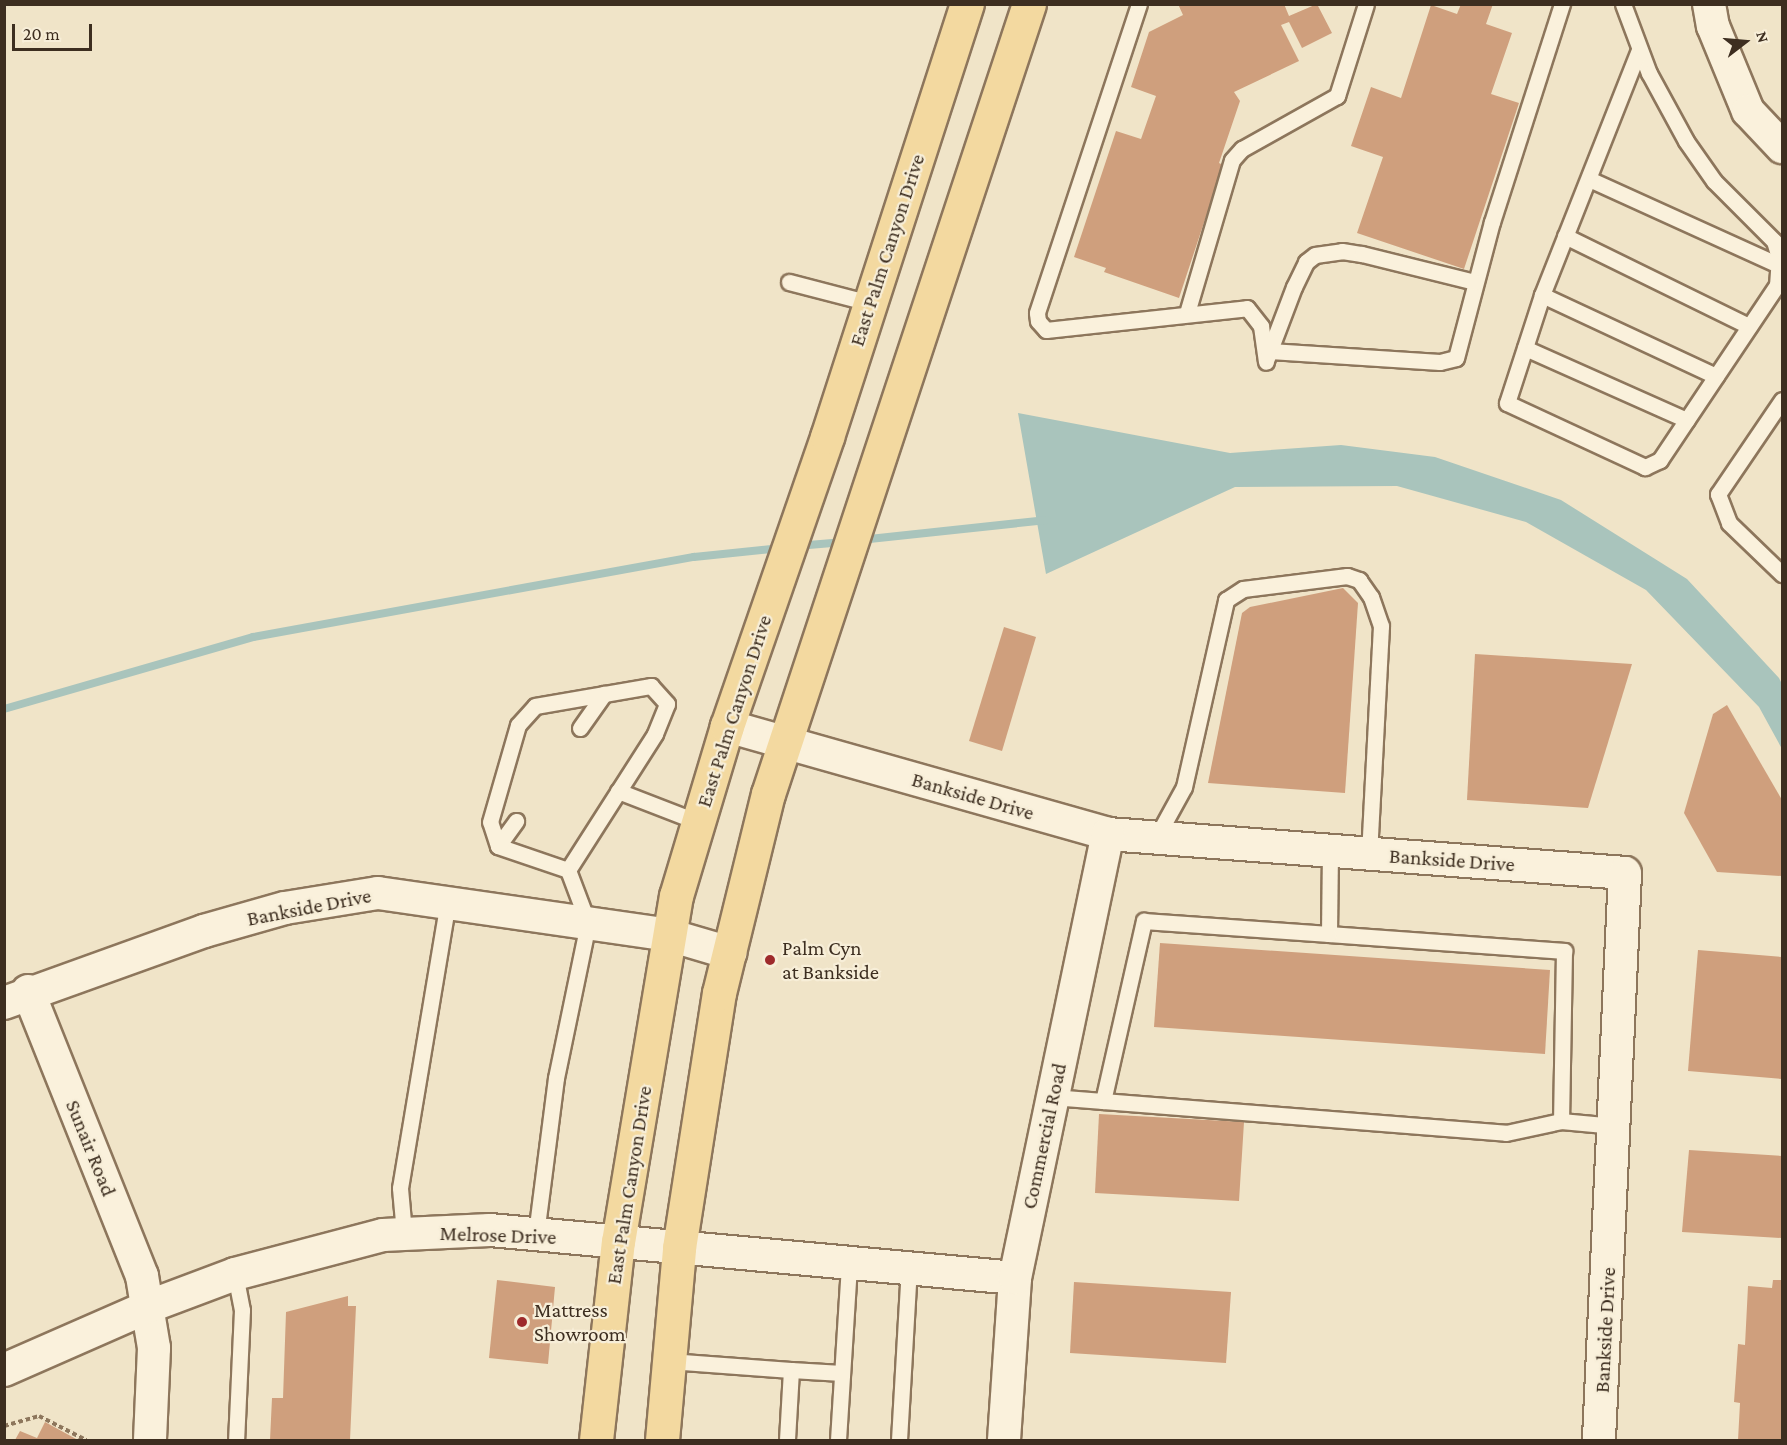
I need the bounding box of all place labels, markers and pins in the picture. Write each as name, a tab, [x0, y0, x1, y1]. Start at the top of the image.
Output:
place label: Palm Cyn at Bankside	[782, 935, 879, 985]
marker: Palm Cyn at Bankside	[763, 953, 777, 967]
place label: Mattress Showroom	[534, 1297, 626, 1347]
marker: Mattress Showroom	[515, 1315, 529, 1329]

